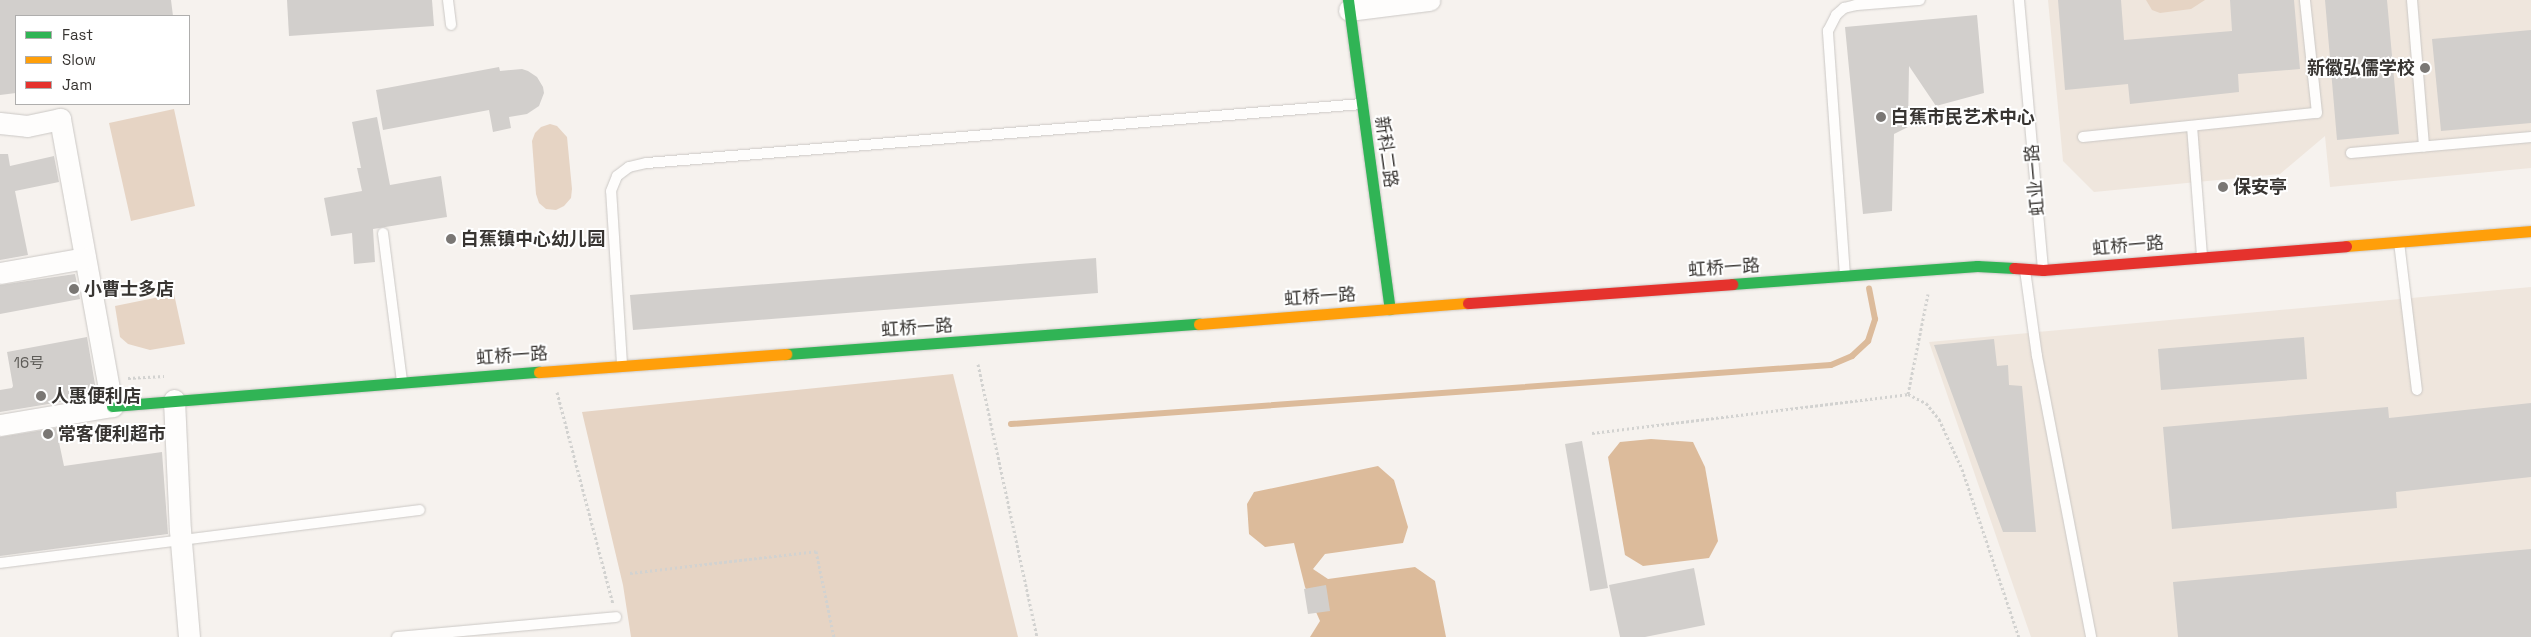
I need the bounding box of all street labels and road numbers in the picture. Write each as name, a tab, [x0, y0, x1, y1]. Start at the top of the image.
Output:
street label: 新科二路	[1370, 115, 1402, 189]
street label: 虹业一路	[2021, 143, 2049, 217]
street label: 虹桥一路	[2091, 232, 2165, 260]
street label: 虹桥一路	[1687, 255, 1761, 281]
street label: 虹桥一路	[1283, 284, 1357, 310]
street label: 虹桥一路	[880, 315, 954, 341]
street label: 虹桥一路	[475, 343, 549, 369]

